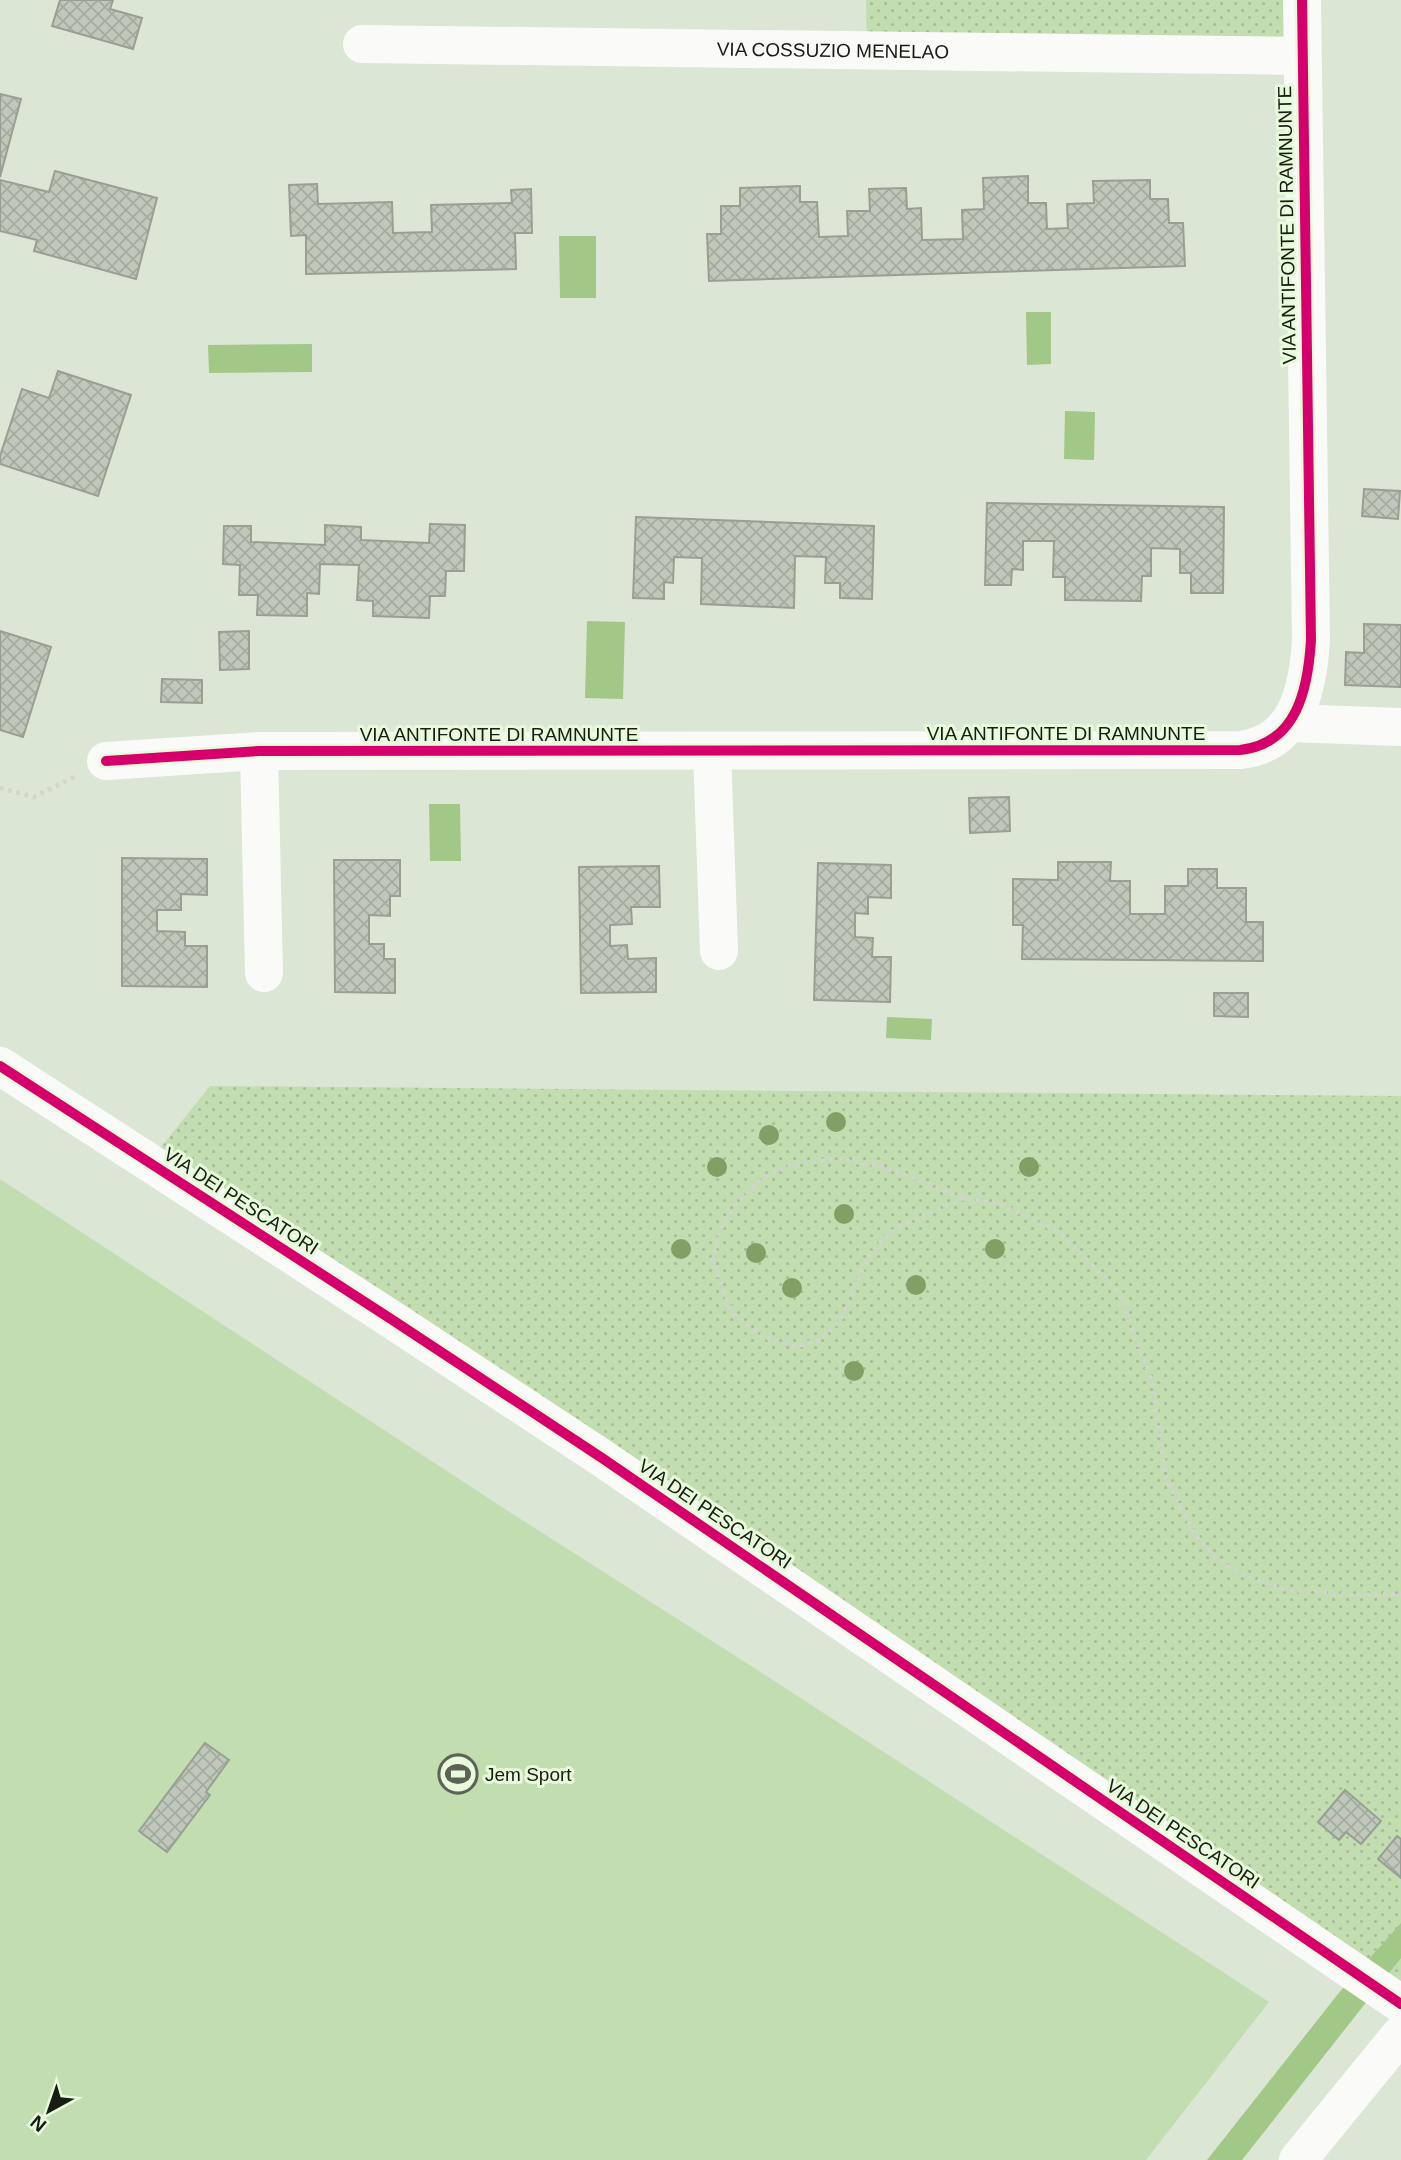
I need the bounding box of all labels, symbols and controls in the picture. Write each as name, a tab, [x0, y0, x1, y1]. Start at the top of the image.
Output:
street label: VIA COSSUZIO MENELAO	[717, 38, 949, 62]
street label: VIA ANTIFONTE DI RAMNUNTE	[1274, 85, 1300, 365]
street label: VIA ANTIFONTE DI RAMNUNTE	[927, 723, 1205, 744]
street label: VIA ANTIFONTE DI RAMNUNTE	[360, 724, 638, 745]
street label: VIA DEI PESCATORI	[160, 1143, 322, 1259]
street label: VIA DEI PESCATORI	[635, 1455, 795, 1573]
sports icon: Jem Sport	[437, 1753, 479, 1795]
place label: Jem Sport	[485, 1764, 572, 1785]
street label: VIA DEI PESCATORI	[1103, 1775, 1263, 1893]
north arrow	[14, 2076, 84, 2146]
text: N	[26, 2111, 50, 2136]

